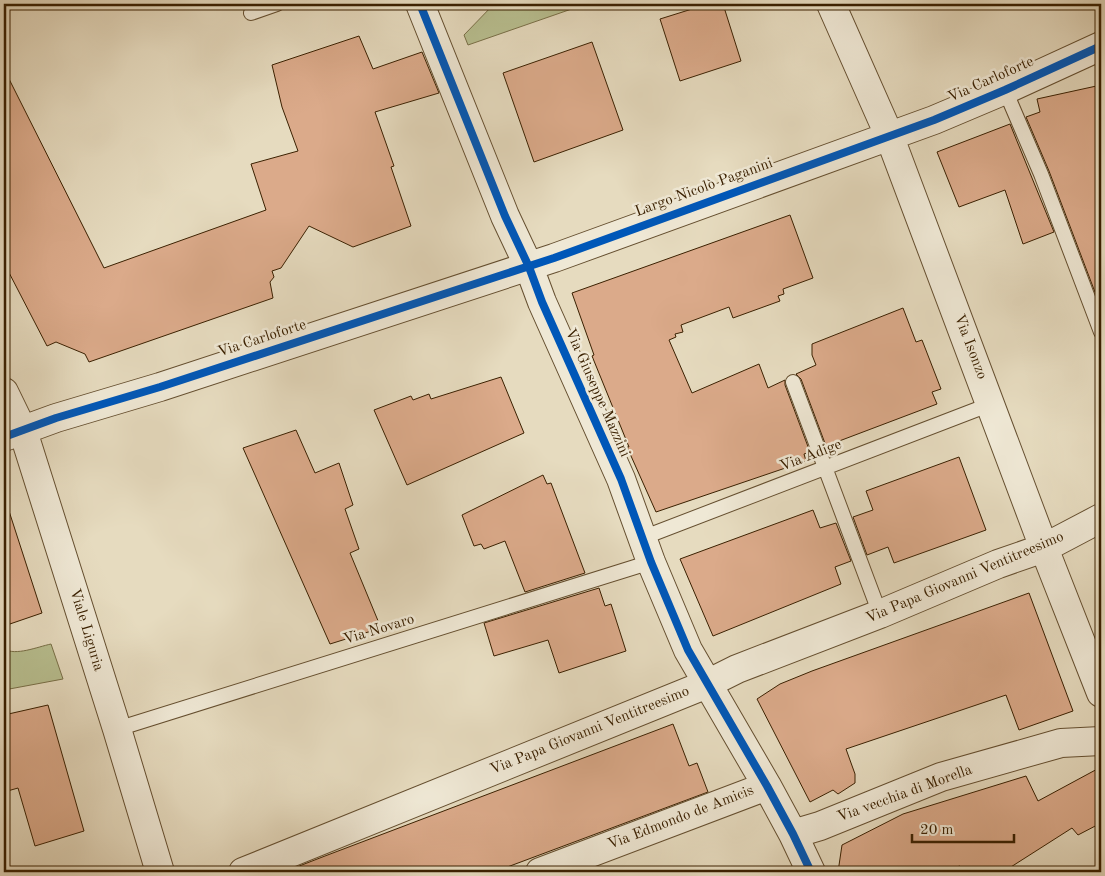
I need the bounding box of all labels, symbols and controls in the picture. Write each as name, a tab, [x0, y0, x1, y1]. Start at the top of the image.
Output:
street label: Via Carloforte	[946, 54, 1036, 106]
street label: Largo Nicolò Paganini	[633, 156, 775, 220]
street label: Via Isonzo	[951, 312, 989, 382]
street label: Via Carloforte	[216, 318, 308, 360]
street label: Via Giuseppe Mazzini	[562, 327, 632, 459]
street label: Via Adige	[778, 437, 844, 475]
street label: Via Papa Giovanni Ventitreesimo	[864, 529, 1066, 627]
street label: Viale Liguria	[66, 587, 106, 674]
street label: Via Novaro	[342, 612, 416, 648]
street label: Via Papa Giovanni Ventitreesimo	[488, 684, 692, 778]
street label: Via vecchia di Morella	[836, 762, 975, 825]
street label: Via Edmondo de Amicis	[606, 783, 756, 853]
scale bar	[912, 811, 1015, 843]
text: 20 m	[920, 823, 954, 838]

